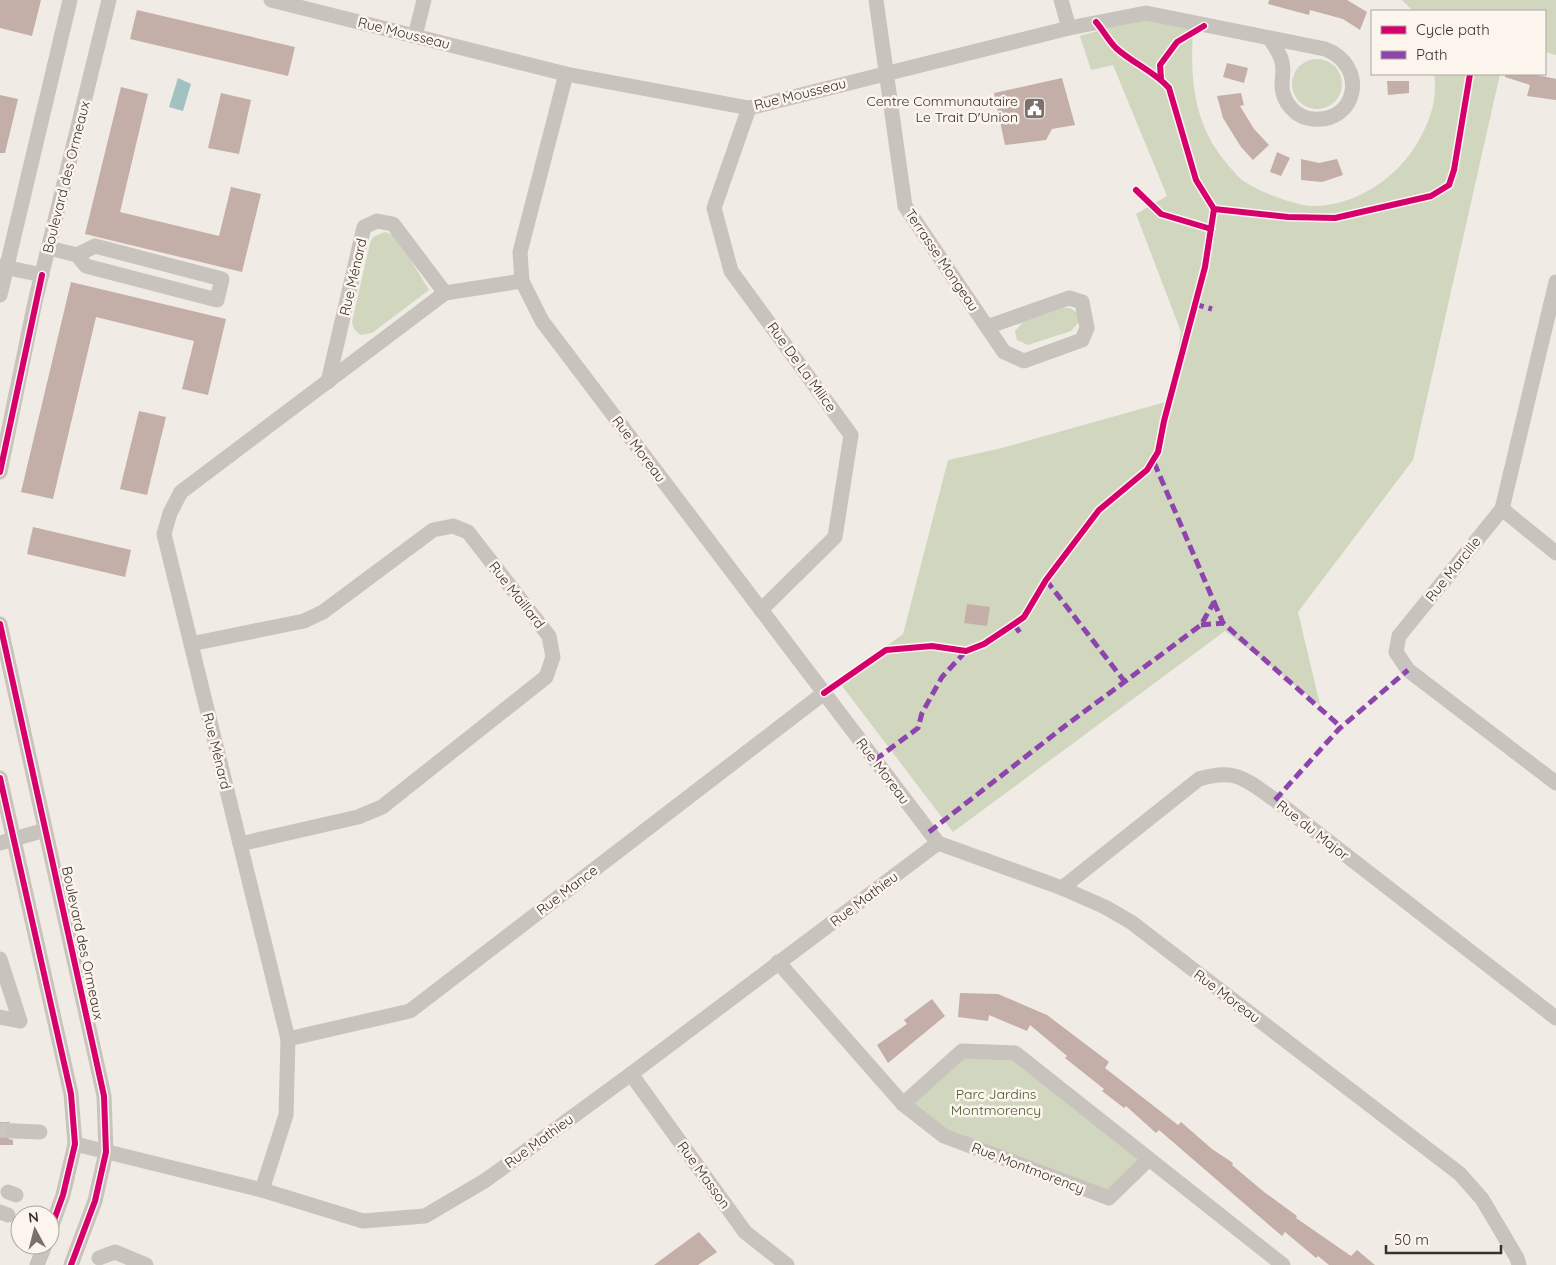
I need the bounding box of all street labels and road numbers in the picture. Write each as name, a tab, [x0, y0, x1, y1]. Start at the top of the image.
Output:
street label: Rue Mousseau	[356, 13, 452, 53]
street label: Rue Mousseau	[752, 74, 848, 114]
street label: Boulevard des Ormeaux	[38, 99, 94, 255]
street label: Terrasse Mongeau	[901, 205, 983, 315]
street label: Rue Ménard	[335, 237, 371, 317]
street label: Rue De La Milice	[763, 319, 841, 415]
street label: Rue Moreau	[608, 412, 670, 486]
street label: Rue Marcille	[1421, 533, 1485, 605]
street label: Rue Maillard	[485, 558, 549, 632]
street label: Rue Ménard	[199, 711, 235, 791]
street label: Rue Moreau	[852, 734, 914, 808]
street label: Rue du Major	[1273, 796, 1353, 864]
street label: Rue Mance	[533, 861, 601, 919]
street label: Boulevard des Ormeaux	[58, 865, 108, 1022]
street label: Rue Mathieu	[826, 868, 902, 930]
street label: Rue Moreau	[1190, 965, 1264, 1027]
street label: Rue Mathieu	[501, 1110, 577, 1172]
street label: Rue Masson	[674, 1138, 734, 1212]
street label: Rue Montmorency	[969, 1138, 1087, 1198]

